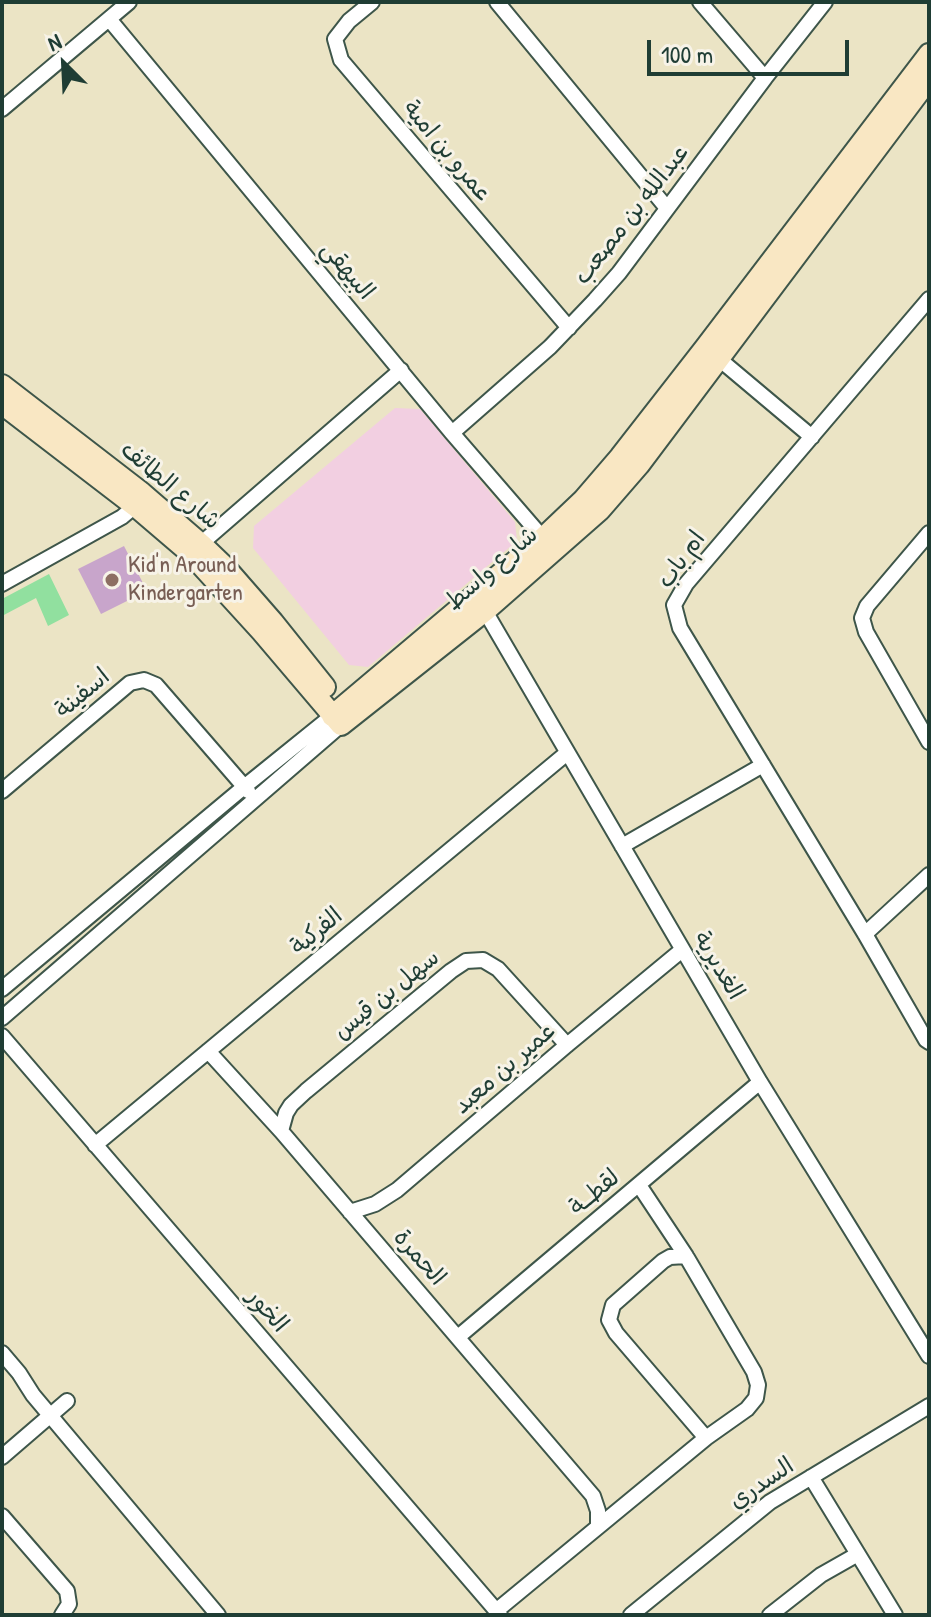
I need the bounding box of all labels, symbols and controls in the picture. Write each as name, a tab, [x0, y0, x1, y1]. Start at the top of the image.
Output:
north arrow	[24, 24, 104, 104]
scale bar	[651, 24, 853, 74]
text: N	[43, 26, 66, 58]
text: 100 m	[661, 38, 713, 70]
street label: عمرو بن امية	[396, 95, 498, 209]
street label: عبدالله بن مصعب	[568, 139, 696, 291]
street label: البيهقي	[314, 236, 380, 306]
street label: شارع الطائف	[114, 436, 226, 536]
street label: شارع واسط	[440, 521, 544, 617]
street label: ام باب	[652, 526, 712, 594]
place label: Kid'n Around Kindergarten	[128, 552, 243, 608]
marker: Kid'n Around Kindergarten	[103, 571, 121, 589]
street label: اسفينة	[50, 663, 116, 725]
street label: الفركية	[285, 902, 349, 962]
street label: الغديرية	[686, 927, 750, 1005]
street label: سهل بن قيس	[328, 944, 446, 1046]
street label: عمير بن معبد	[448, 1017, 562, 1121]
street label: لقطــة	[564, 1164, 626, 1222]
street label: الحمرة	[387, 1224, 451, 1292]
street label: الخور	[240, 1283, 294, 1339]
street label: السدري	[724, 1452, 800, 1516]

